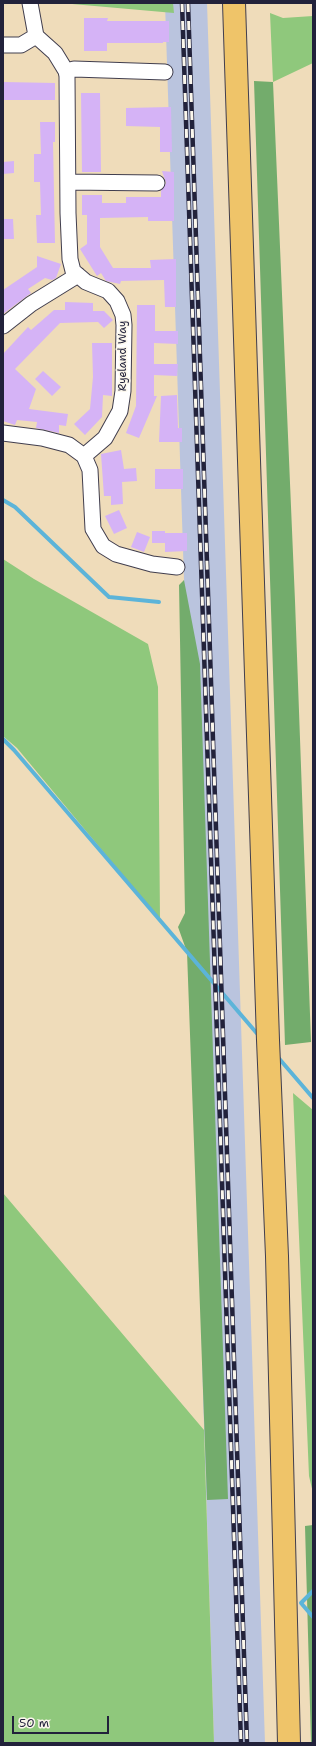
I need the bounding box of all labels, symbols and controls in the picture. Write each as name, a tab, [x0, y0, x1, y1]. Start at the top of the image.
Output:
street label: Ryeland Way	[116, 321, 130, 391]
scale bar	[14, 1708, 111, 1734]
text: 50 m	[19, 1715, 49, 1731]

